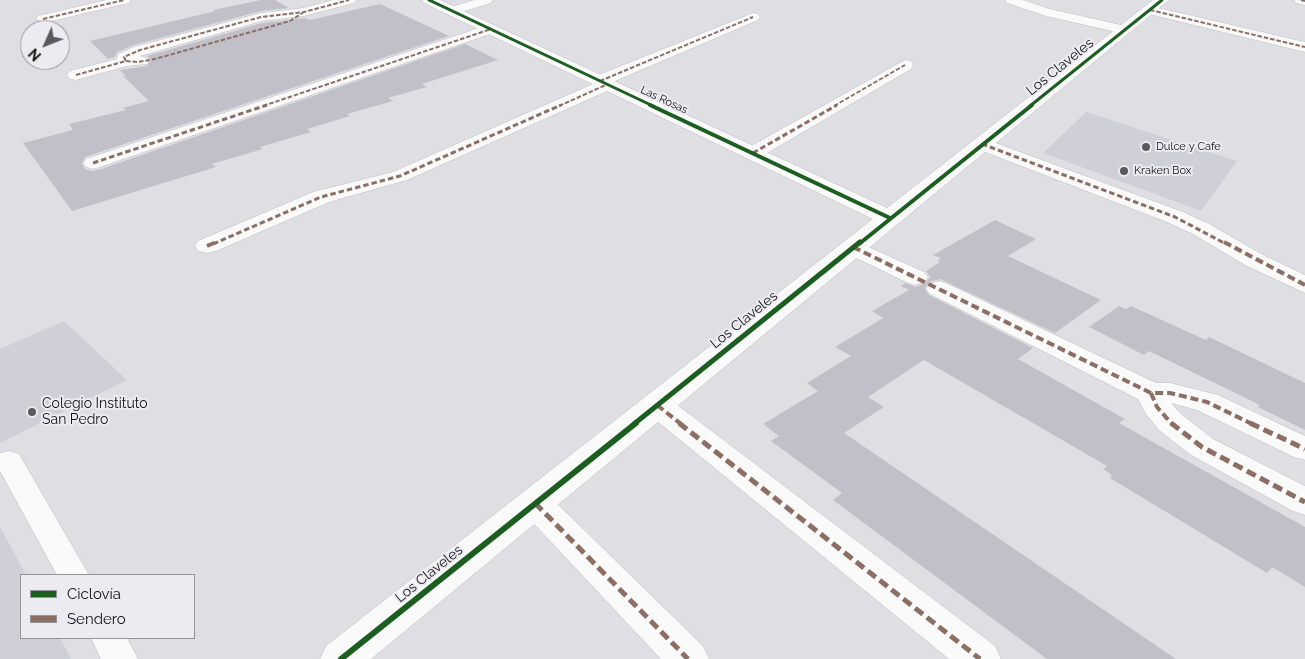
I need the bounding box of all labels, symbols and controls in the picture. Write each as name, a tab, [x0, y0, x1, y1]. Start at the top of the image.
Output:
north arrow	[20, 20, 70, 70]
street label: Los Claveles	[1023, 35, 1097, 99]
text: N	[25, 45, 44, 64]
street label: Las Rosas	[638, 83, 690, 117]
place label: Dulce y Cafe	[1156, 140, 1221, 154]
marker: Dulce y Cafe	[1140, 141, 1152, 153]
place label: Kraken Box	[1134, 164, 1191, 178]
marker: Kraken Box	[1118, 165, 1130, 177]
street label: Los Claveles	[707, 288, 781, 352]
place label: Colegio Instituto San Pedro	[42, 396, 148, 428]
marker: Colegio Instituto San Pedro	[26, 406, 38, 418]
street label: Los Claveles	[392, 542, 466, 606]
legend	[20, 574, 195, 639]
text: Ciclovía	[67, 585, 121, 603]
text: Sendero	[67, 610, 126, 628]

